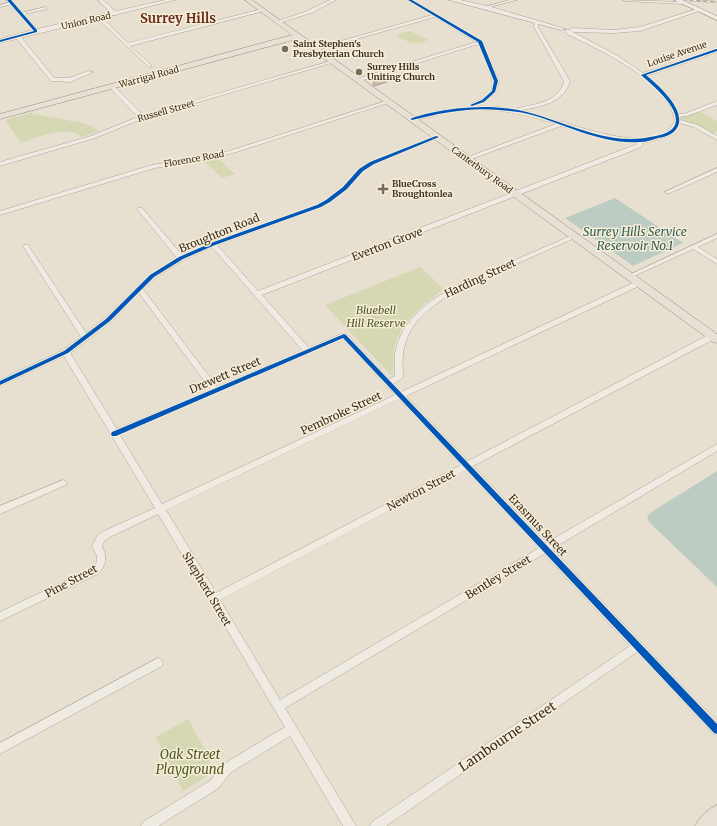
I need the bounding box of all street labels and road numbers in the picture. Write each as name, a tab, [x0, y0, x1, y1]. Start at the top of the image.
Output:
street label: Union Road	[60, 9, 112, 32]
street label: Louise Avenue	[646, 38, 708, 69]
street label: Warrigal Road	[117, 63, 181, 90]
street label: Russell Street	[136, 97, 196, 124]
street label: Canterbury Road	[450, 144, 515, 196]
street label: Florence Road	[163, 148, 226, 169]
street label: Broughton Road	[177, 210, 262, 256]
street label: Everton Grove	[350, 224, 425, 264]
street label: Harding Street	[442, 255, 519, 301]
street label: Drewett Street	[187, 353, 264, 396]
street label: Pembroke Street	[298, 388, 384, 438]
street label: Newton Street	[384, 466, 458, 514]
street label: Erasmus Street	[506, 491, 571, 560]
street label: Shepherd Street	[179, 549, 235, 629]
street label: Bentley Street	[462, 551, 534, 602]
street label: Pine Street	[42, 561, 100, 601]
street label: Lambourne Street	[455, 698, 559, 775]

